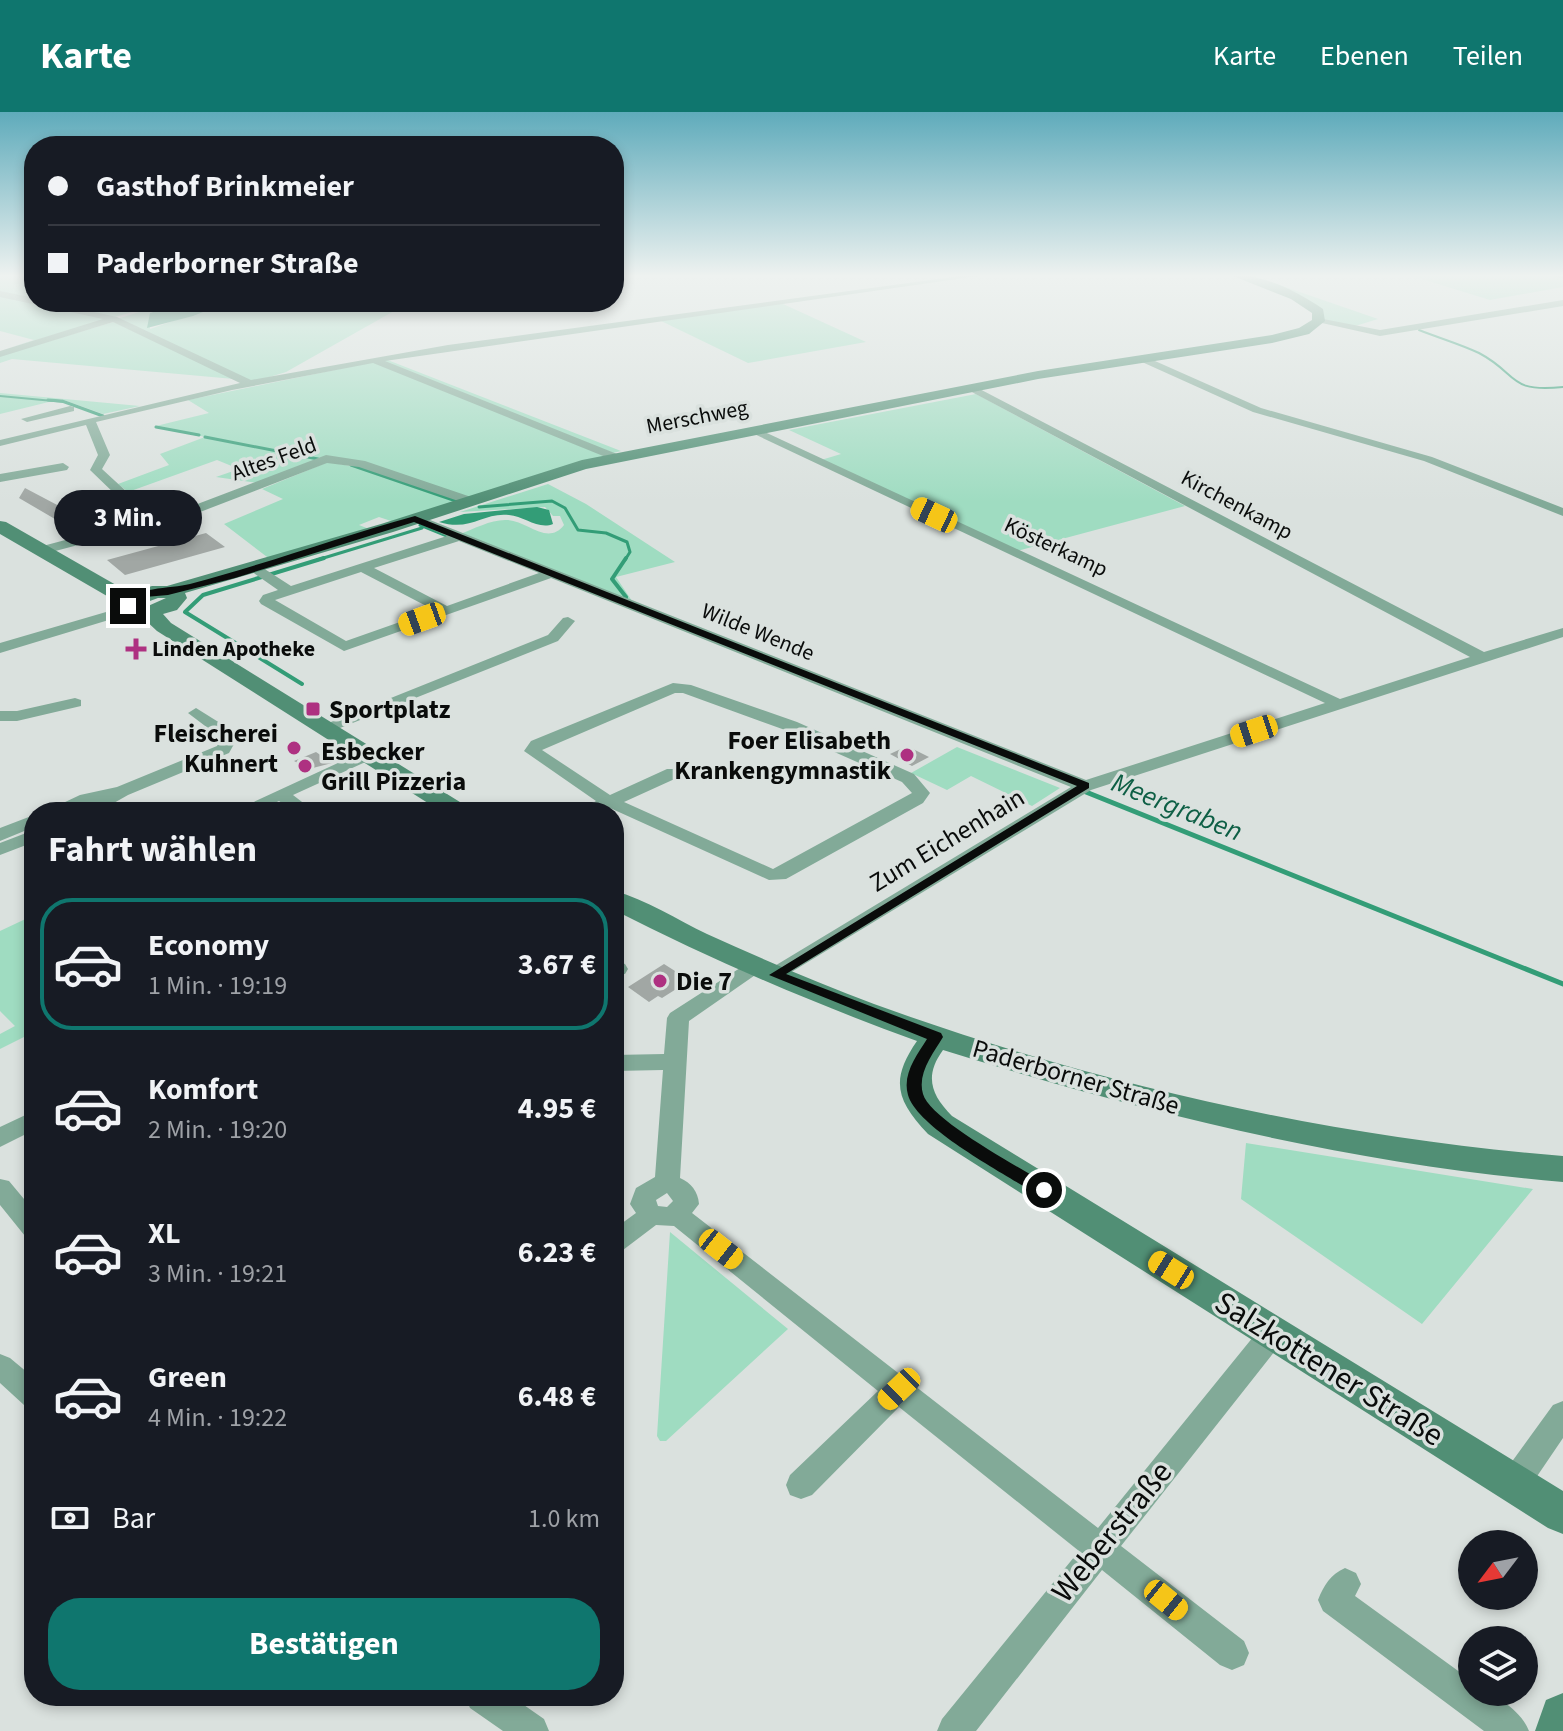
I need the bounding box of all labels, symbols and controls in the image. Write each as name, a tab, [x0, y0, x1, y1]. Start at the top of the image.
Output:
text: Karte	[40, 29, 132, 83]
text: Karte	[1213, 36, 1276, 76]
text: Ebenen	[1320, 36, 1409, 76]
text: Teilen	[1453, 36, 1523, 76]
text: Gasthof Brinkmeier	[96, 165, 354, 208]
text: Paderborner Straße	[96, 242, 359, 285]
street label: Merschweg	[643, 391, 751, 443]
street label: Altes Feld	[227, 429, 321, 489]
street label: Kirchenkamp	[1175, 462, 1299, 548]
callout: 3 Min.	[54, 490, 202, 546]
car	[907, 494, 961, 536]
text: 3 Min.	[94, 499, 162, 536]
street label: Kösterkamp	[999, 509, 1113, 585]
route end	[110, 588, 146, 624]
street label: Wilde Wende	[697, 595, 819, 669]
car	[395, 600, 449, 638]
place label: Linden Apotheke	[152, 633, 315, 665]
marker: Linden Apotheke	[127, 640, 145, 658]
place label: Sportplatz	[329, 691, 451, 728]
marker: Sportplatz	[304, 700, 322, 718]
car	[1227, 712, 1281, 750]
place label: Fleischerei Kuhnert	[154, 715, 278, 782]
place label: Foer Elisabeth Krankengymnastik	[674, 722, 892, 789]
place label: Esbecker Grill Pizzeria	[321, 733, 466, 800]
marker: Fleischerei Kuhnert	[285, 739, 303, 757]
marker: Foer Elisabeth Krankengymnastik	[898, 746, 916, 764]
marker: Esbecker Grill Pizzeria	[296, 757, 314, 775]
water label: Meergraben	[1105, 763, 1249, 851]
street label: Zum Eichenhain	[862, 779, 1032, 901]
text: Fahrt wählen	[48, 824, 257, 875]
text: Economy	[148, 924, 269, 967]
icon: car	[52, 928, 124, 1000]
text: 3.67 €	[518, 943, 596, 986]
place label: Die 7	[676, 963, 732, 1000]
text: 1 Min. · 19:19	[148, 967, 287, 1004]
marker: Die 7	[651, 972, 669, 990]
street label: Paderborner Straße	[968, 1030, 1184, 1124]
text: Komfort	[148, 1068, 258, 1111]
icon: car	[52, 1072, 124, 1144]
text: 4.95 €	[518, 1087, 596, 1130]
text: 2 Min. · 19:20	[148, 1111, 287, 1148]
route start	[1026, 1172, 1062, 1208]
text: XL	[148, 1212, 181, 1255]
icon: car	[52, 1216, 124, 1288]
car	[695, 1225, 747, 1273]
text: 6.23 €	[518, 1231, 596, 1274]
car	[1144, 1247, 1198, 1293]
text: 3 Min. · 19:21	[148, 1255, 287, 1292]
street label: Salzkottener Straße	[1206, 1280, 1452, 1458]
text: Green	[148, 1356, 227, 1399]
icon: car	[52, 1360, 124, 1432]
car	[873, 1364, 925, 1414]
text: 6.48 €	[518, 1375, 596, 1418]
text: 4 Min. · 19:22	[148, 1399, 287, 1436]
street label: Weberstraße	[1041, 1451, 1183, 1613]
icon: cash	[48, 1496, 92, 1540]
text: Bar	[112, 1497, 155, 1540]
text: 1.0 km	[528, 1500, 600, 1537]
north arrow	[1458, 1530, 1538, 1610]
map controls	[1458, 1530, 1538, 1706]
car	[1140, 1576, 1192, 1624]
button: Bestätigen	[48, 1598, 600, 1690]
button: layers	[1458, 1626, 1538, 1706]

